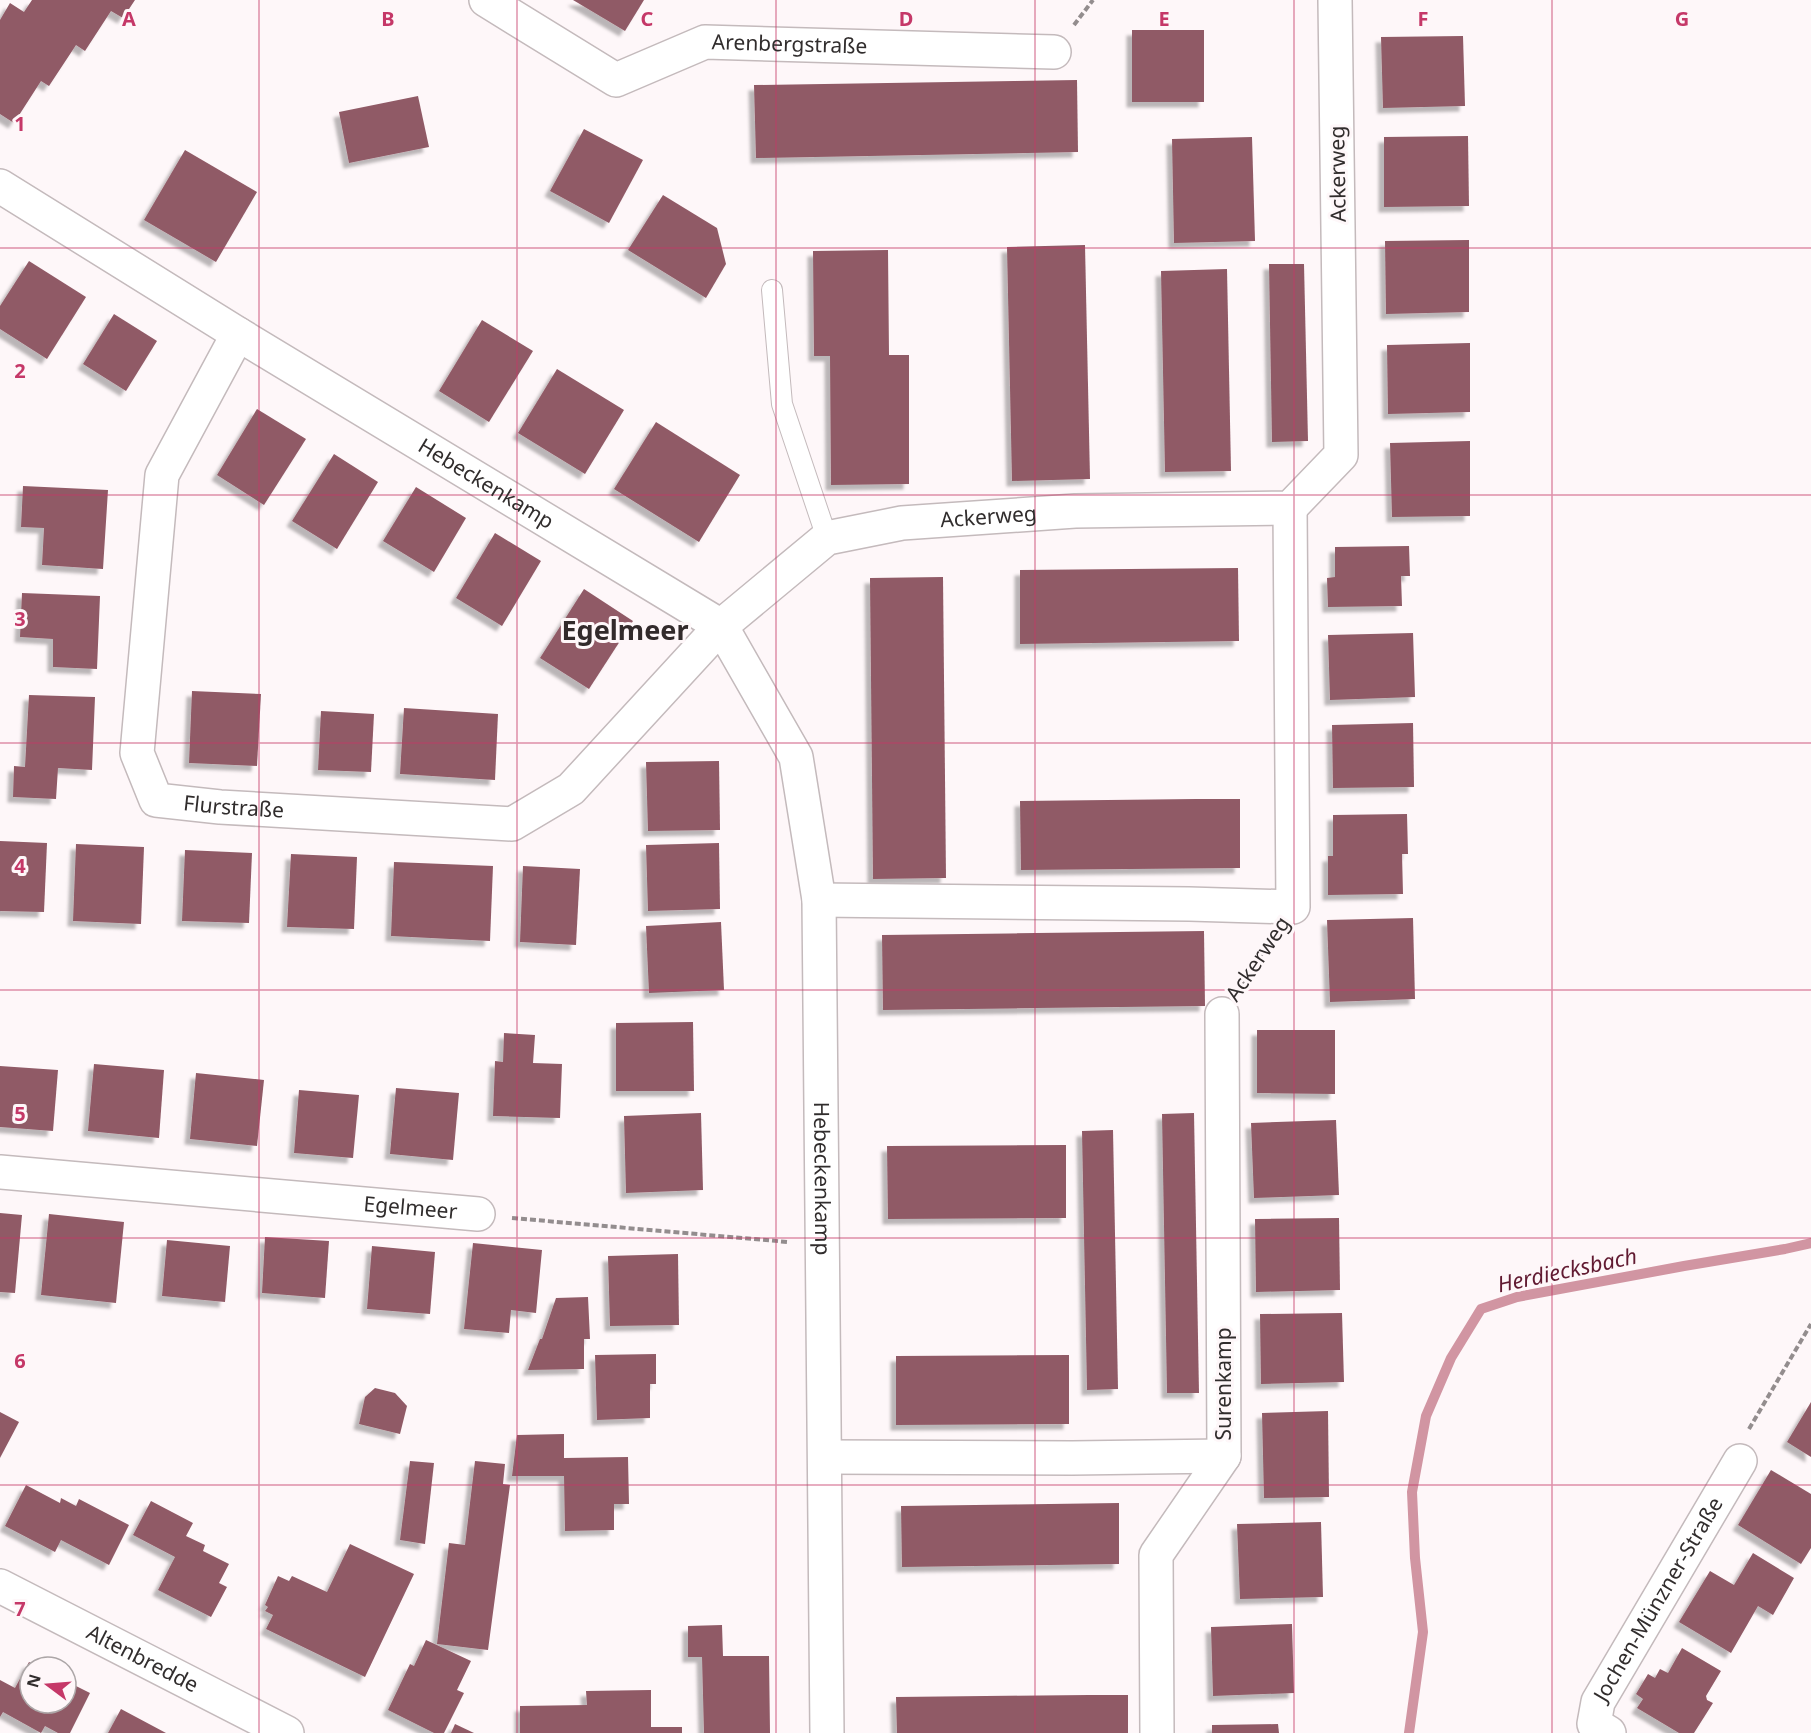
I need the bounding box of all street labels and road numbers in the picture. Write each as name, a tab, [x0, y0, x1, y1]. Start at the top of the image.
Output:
street label: Arenbergstraße	[711, 27, 868, 60]
street label: Ackerweg	[1322, 126, 1352, 223]
street label: Hebeckenkamp	[413, 431, 560, 535]
street label: Ackerweg	[939, 499, 1038, 533]
street label: Flurstraße	[182, 788, 285, 824]
street label: Ackerweg	[1219, 911, 1296, 1006]
street label: Hebeckenkamp	[808, 1101, 837, 1256]
street label: Egelmeer	[362, 1189, 459, 1225]
street label: Surenkamp	[1209, 1327, 1237, 1441]
street label: Jochen-Münzner-Straße	[1585, 1492, 1729, 1708]
street label: Altenbredde	[82, 1618, 204, 1698]

